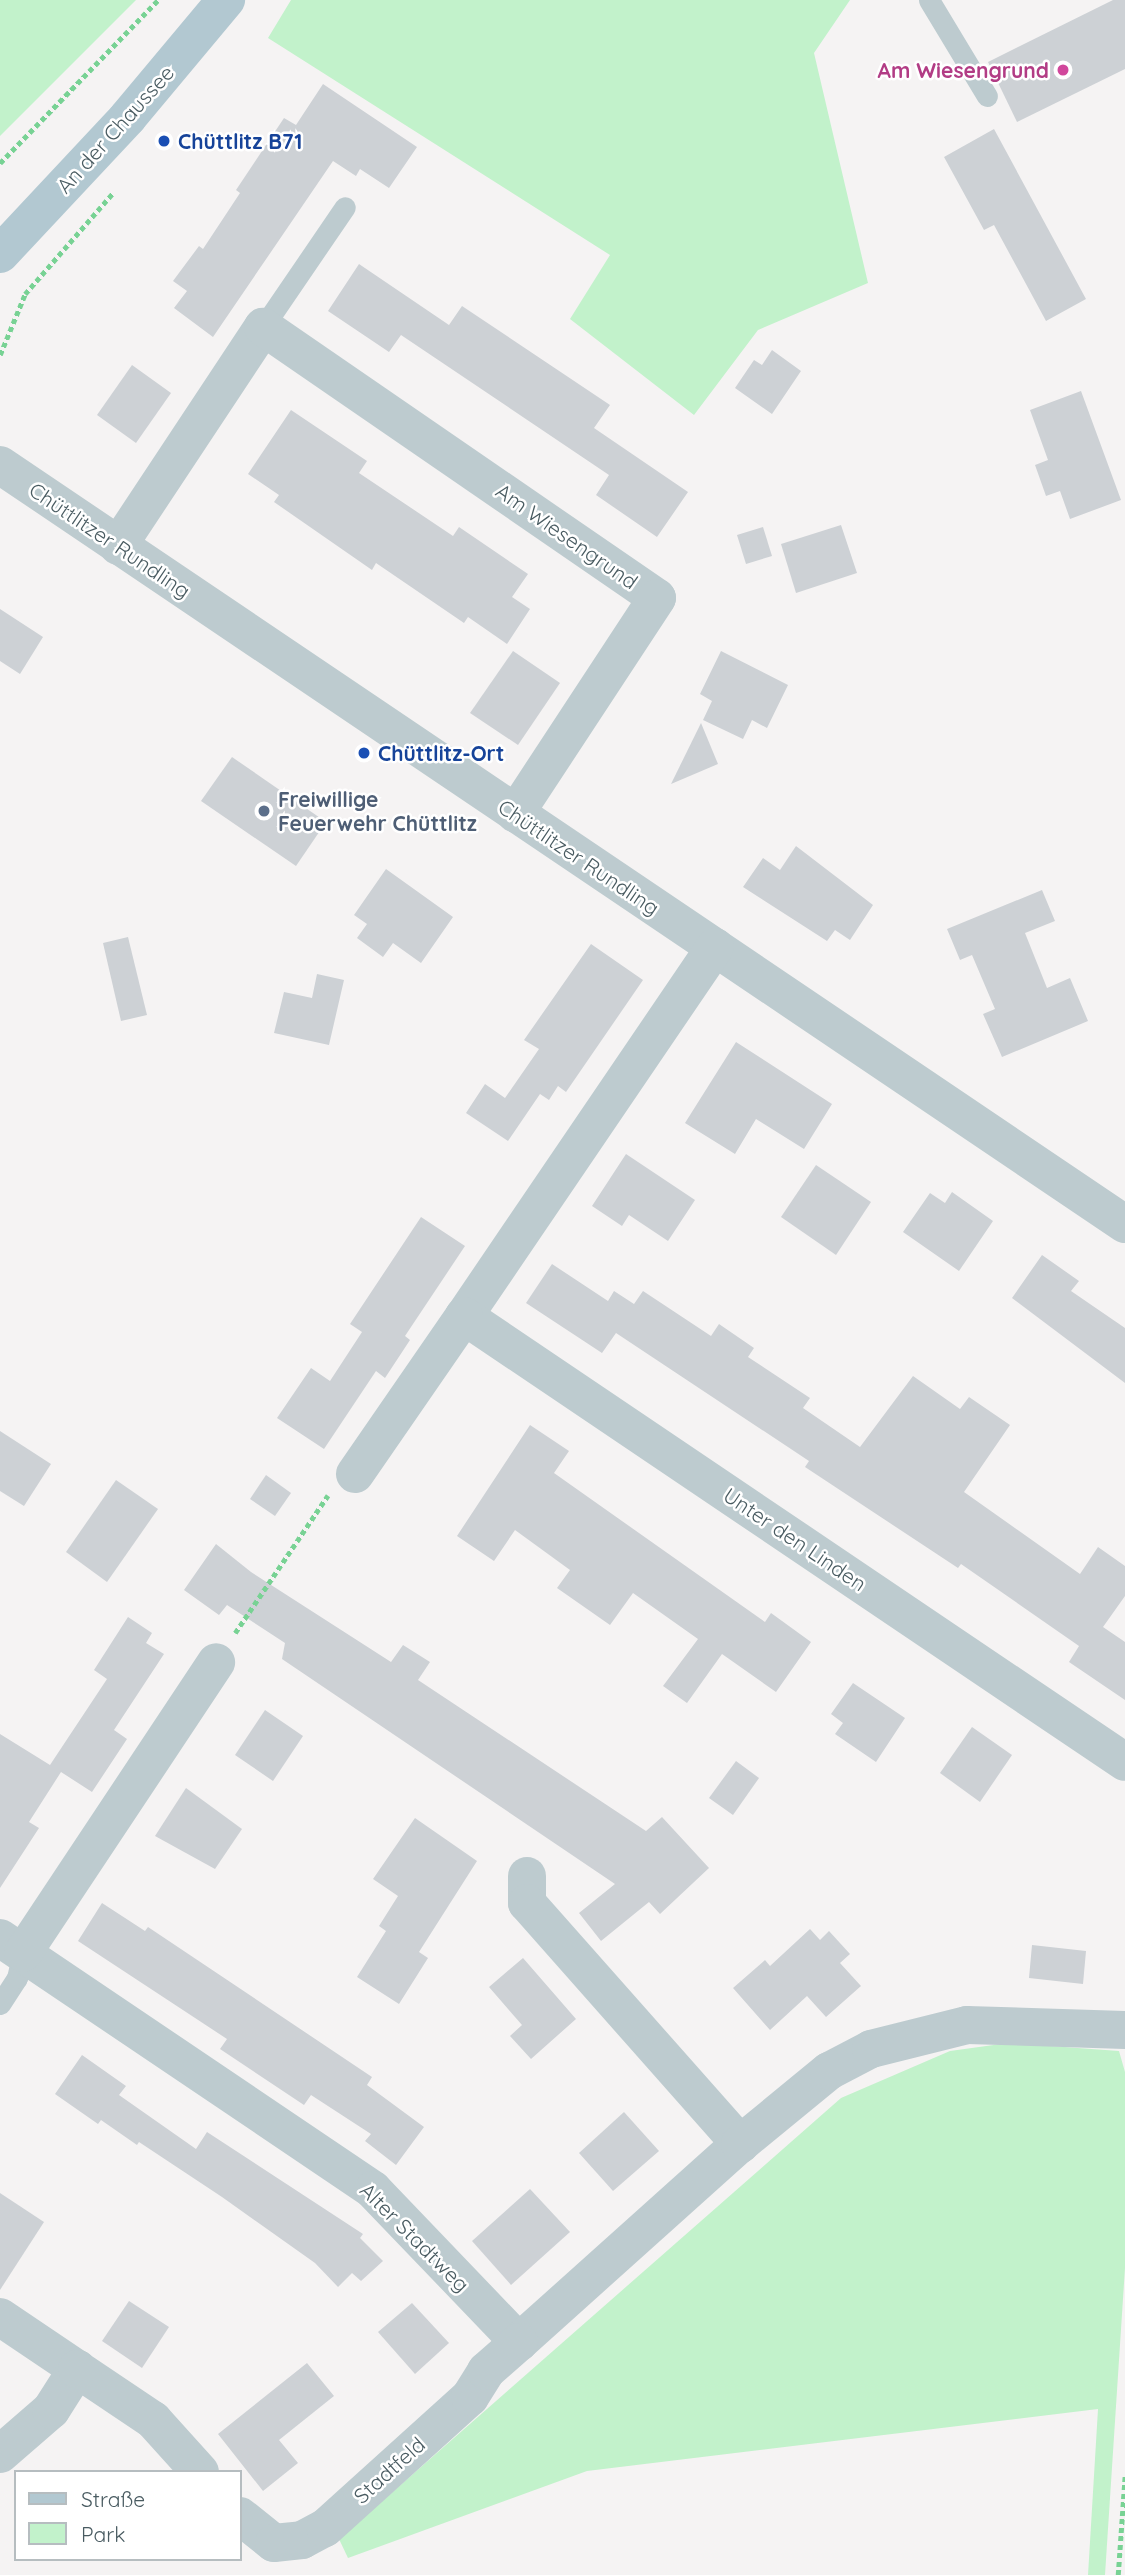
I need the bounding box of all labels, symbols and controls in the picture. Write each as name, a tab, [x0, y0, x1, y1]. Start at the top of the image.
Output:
place label: Am Wiesengrund	[878, 57, 1049, 83]
street label: An der Chaussee	[51, 60, 179, 198]
marker: Am Wiesengrund	[1055, 62, 1071, 78]
place label: Chüttlitz B71	[178, 128, 303, 154]
marker: Chüttlitz B71	[156, 133, 172, 149]
street label: Chüttlitzer Rundling	[25, 477, 195, 603]
street label: Am Wiesengrund	[491, 478, 643, 594]
place label: Chüttlitz-Ort	[378, 740, 504, 766]
marker: Chüttlitz-Ort	[356, 745, 372, 761]
place label: Freiwillige Feuerwehr Chüttlitz	[278, 786, 477, 836]
street label: Chüttlitzer Rundling	[494, 794, 664, 920]
marker: Freiwillige Feuerwehr Chüttlitz	[256, 803, 272, 819]
street label: Unter den Linden	[719, 1482, 871, 1596]
street label: Alter Stadtweg	[355, 2177, 475, 2297]
street label: Stadtfeld	[348, 2432, 430, 2508]
legend	[14, 2470, 242, 2561]
text: Straße	[81, 2486, 145, 2512]
text: Park	[81, 2521, 125, 2547]

